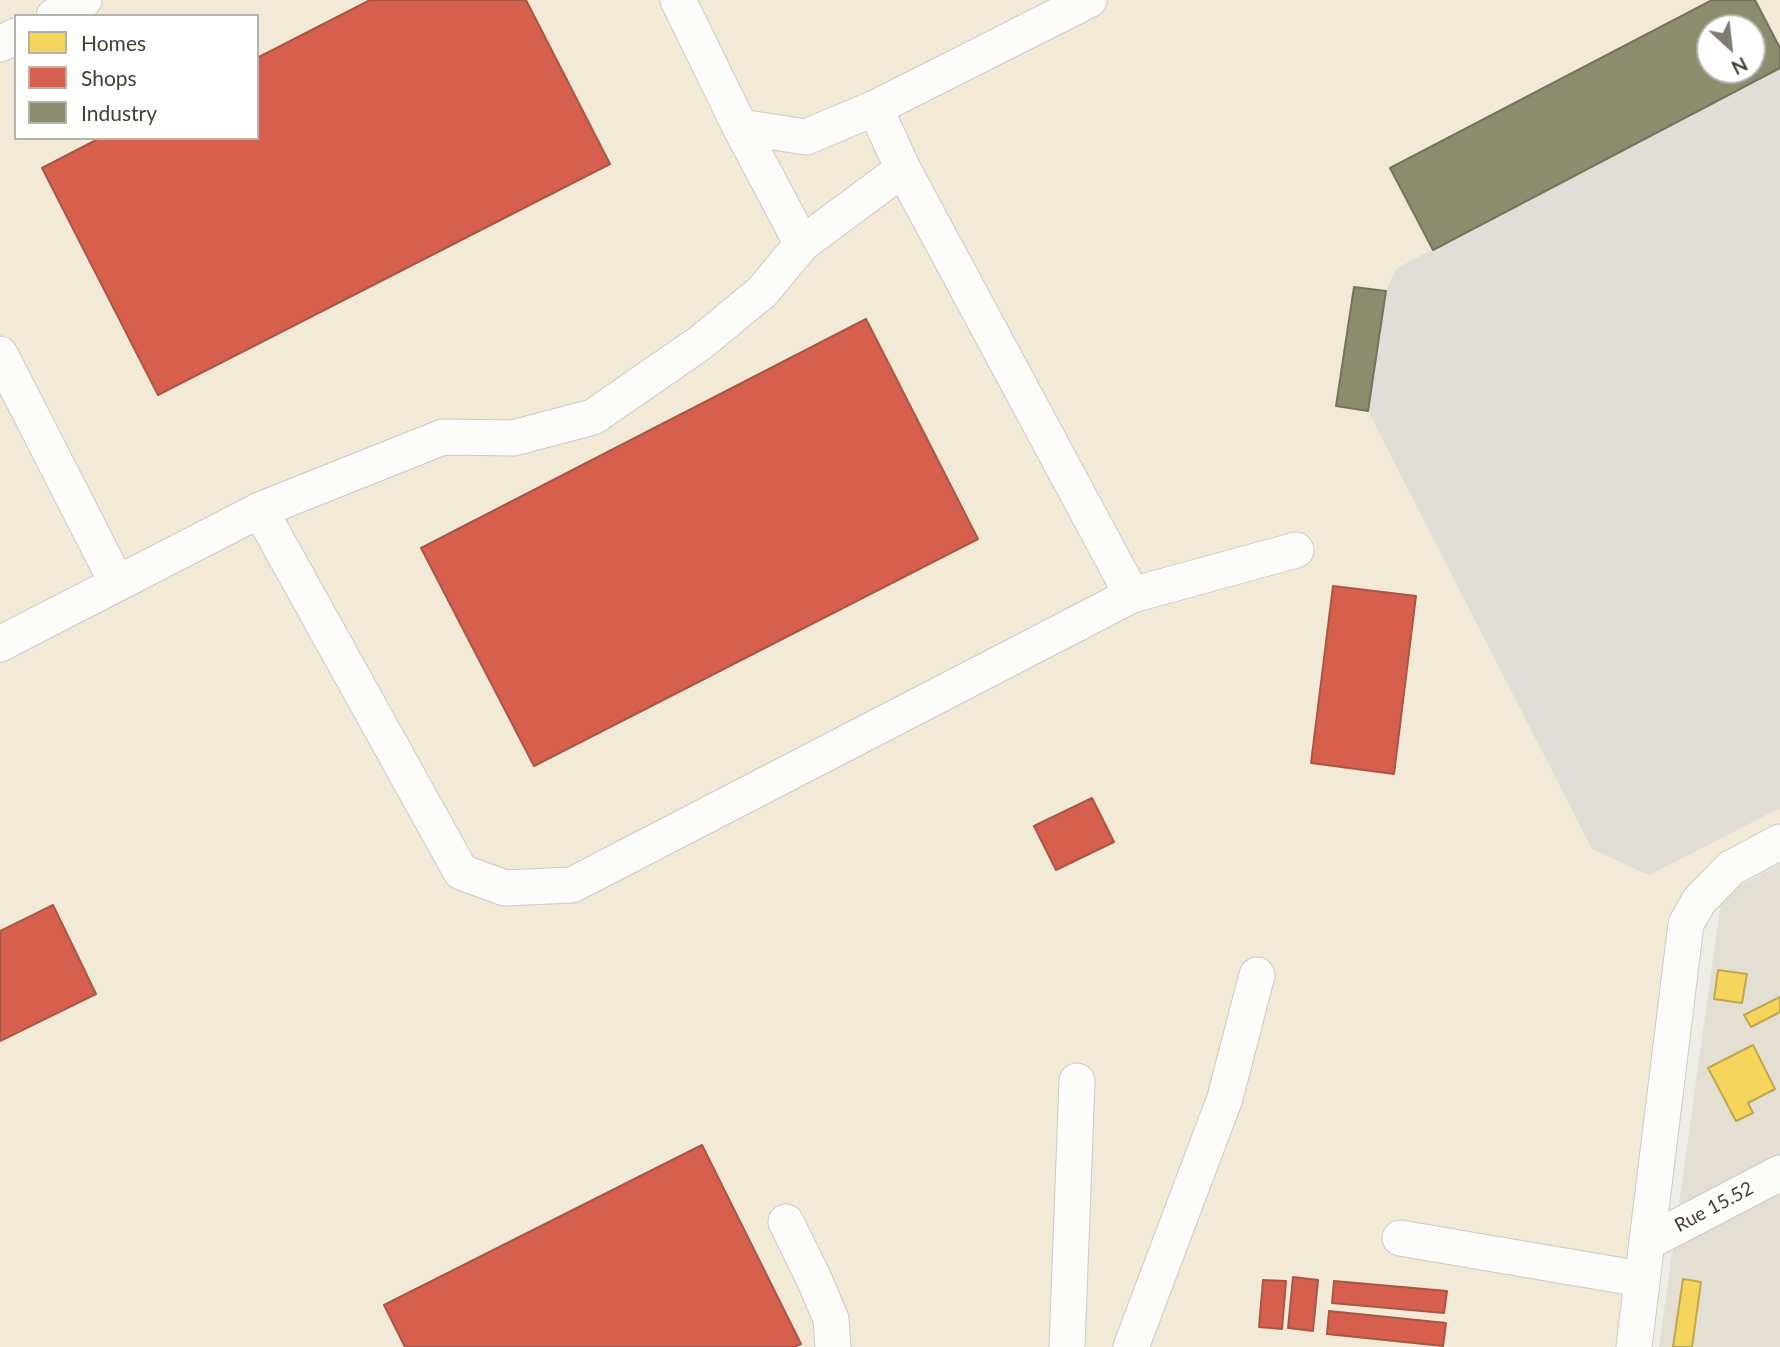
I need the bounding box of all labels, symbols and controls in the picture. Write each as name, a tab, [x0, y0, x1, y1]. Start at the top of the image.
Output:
legend	[14, 14, 259, 140]
north arrow	[1696, 14, 1766, 84]
text: Homes	[81, 30, 146, 55]
text: N	[1728, 53, 1752, 80]
text: Shops	[81, 65, 137, 90]
text: Industry	[81, 100, 157, 125]
street label: Rue 15.52	[1671, 1177, 1757, 1237]

